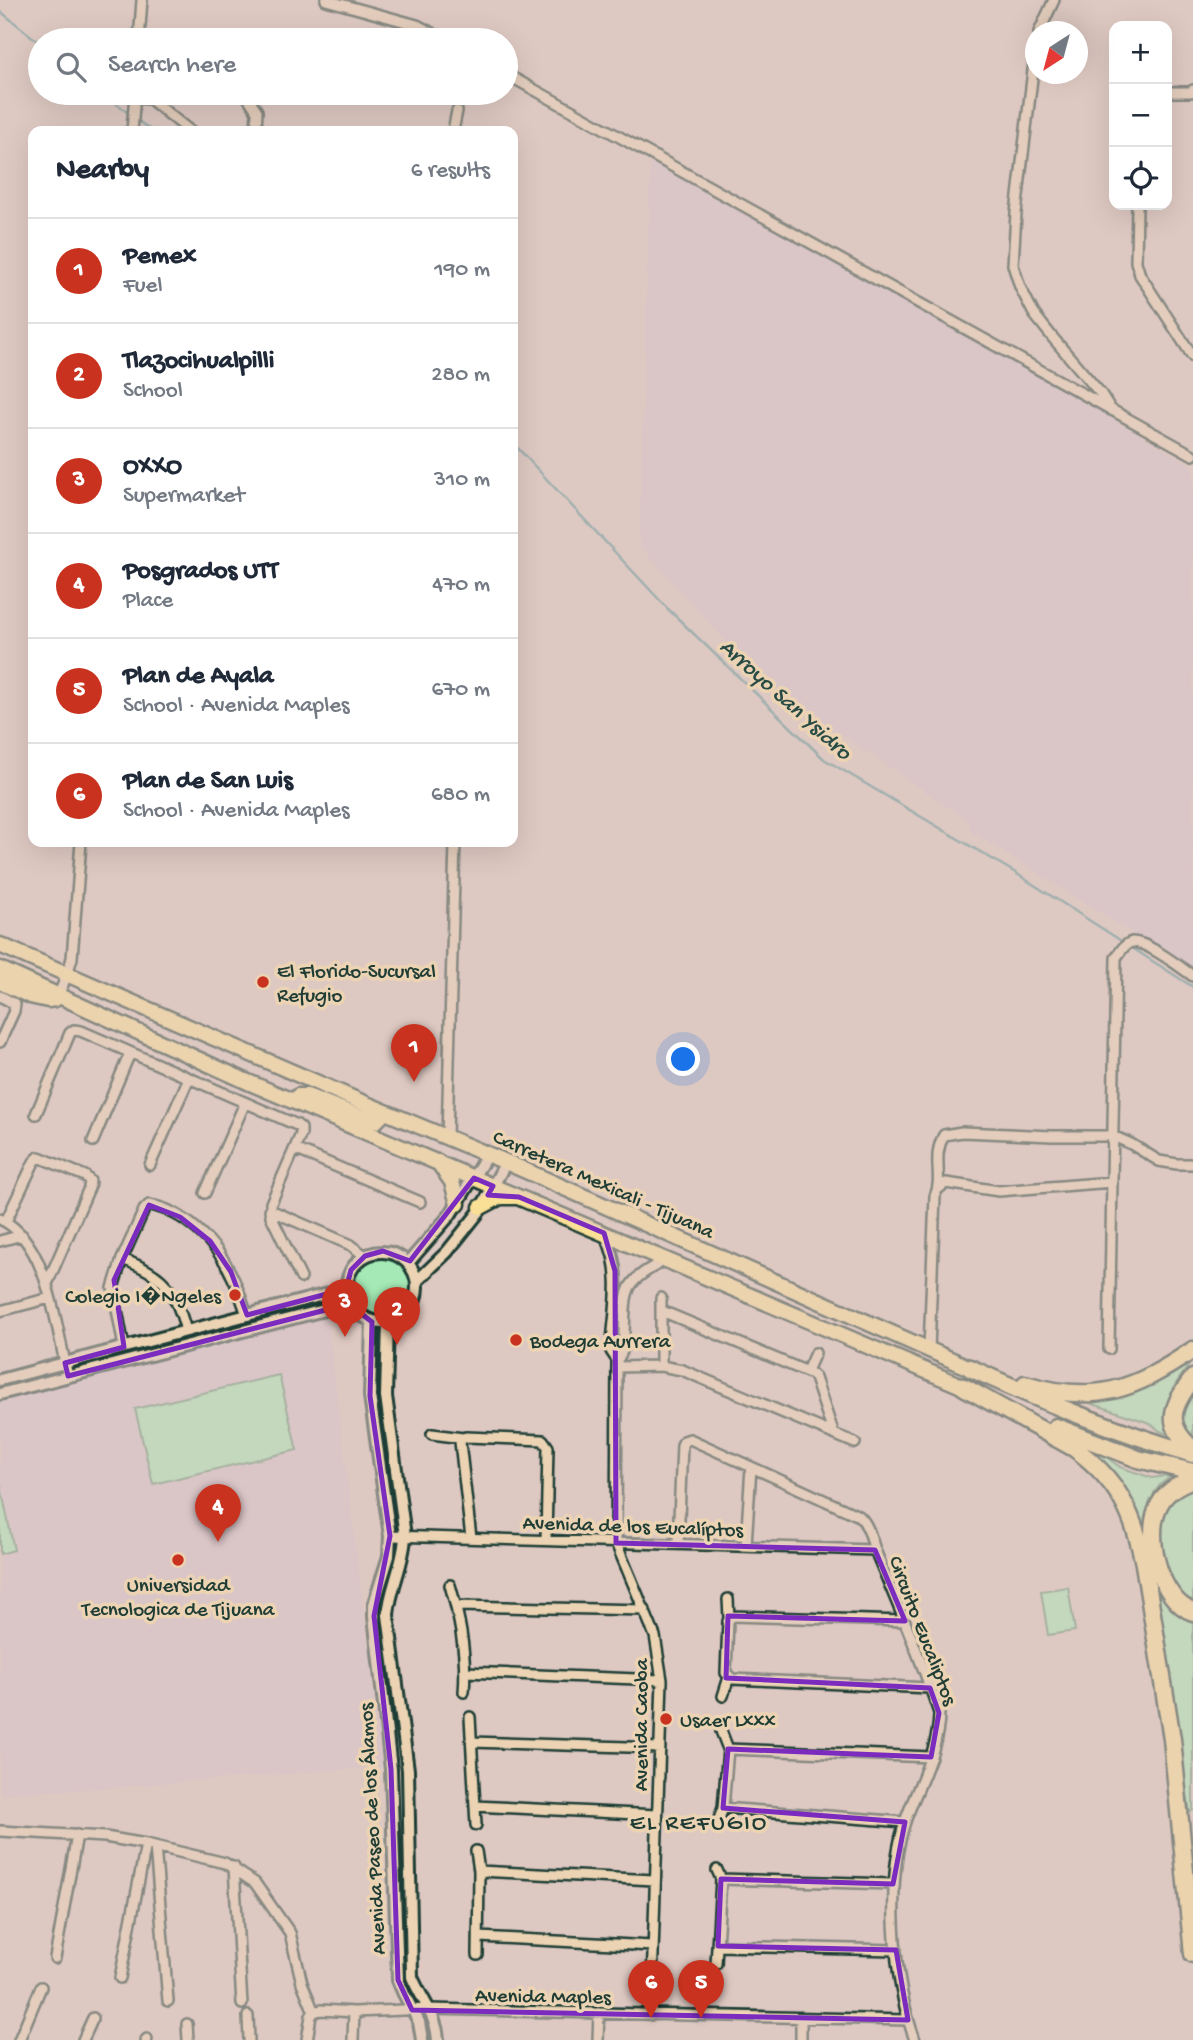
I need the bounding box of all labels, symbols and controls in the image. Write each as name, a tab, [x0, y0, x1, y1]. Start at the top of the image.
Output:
north arrow	[1025, 21, 1088, 84]
map controls	[1109, 21, 1172, 210]
button: +	[1109, 21, 1172, 84]
search box	[28, 28, 518, 105]
icon: search	[52, 48, 90, 86]
text: Search here	[108, 51, 236, 82]
button: −	[1109, 84, 1172, 147]
button: locate	[1109, 147, 1172, 210]
text: Nearby	[56, 154, 149, 189]
text: 6 results	[411, 158, 490, 185]
text: Pemex	[123, 242, 196, 273]
text: 1	[74, 257, 84, 284]
text: 190 m	[434, 257, 490, 284]
text: Fuel	[123, 273, 163, 300]
text: Tlazocihualpilli	[123, 347, 274, 378]
text: 2	[73, 362, 85, 389]
text: 280 m	[431, 362, 490, 389]
text: School	[123, 378, 183, 405]
text: OXXO	[123, 452, 182, 483]
text: 3	[73, 467, 85, 494]
text: 310 m	[434, 467, 490, 494]
text: Supermarket	[123, 483, 245, 510]
text: Posgrados UTT	[123, 557, 278, 588]
text: 4	[74, 572, 84, 599]
text: 470 m	[432, 572, 490, 599]
text: Place	[123, 588, 173, 615]
water label: Arroyo San Ysidro	[713, 634, 857, 768]
text: Plan de Ayala	[123, 662, 274, 693]
text: 5	[73, 677, 85, 704]
text: 670 m	[432, 677, 490, 704]
text: School · Avenida Maples	[123, 693, 350, 720]
text: Plan de San Luis	[123, 767, 293, 798]
text: 6	[73, 782, 85, 809]
text: 680 m	[431, 782, 490, 809]
text: School · Avenida Maples	[123, 798, 350, 825]
place label: El Florido-Sucursal Refugio	[277, 961, 436, 1010]
marker: El Florido-Sucursal Refugio	[255, 974, 271, 990]
pin: 1	[391, 1024, 437, 1082]
your location	[666, 1042, 700, 1076]
street label: Carretera Mexicali - Tijuana	[488, 1126, 718, 1247]
pin: 3	[322, 1279, 368, 1337]
place label: Colegio I�Ngeles	[65, 1286, 222, 1311]
marker: Colegio I�Ngeles	[227, 1287, 243, 1303]
pin: 2	[374, 1287, 420, 1345]
place label: Bodega Aurrera	[529, 1331, 672, 1356]
marker: Bodega Aurrera	[508, 1332, 524, 1348]
pin: 4	[195, 1484, 241, 1542]
street label: Avenida de los Eucalíptos	[522, 1512, 745, 1545]
marker: Universidad Tecnologica de Tijuana	[170, 1552, 186, 1568]
street label: Circuito Eucaliptos	[881, 1553, 961, 1711]
place label: Universidad Tecnologica de Tijuana	[81, 1575, 276, 1624]
street label: Avenida Caoba	[631, 1657, 656, 1791]
street label: Avenida Paseo de los Álamos	[354, 1701, 394, 1955]
place label: Usaer Lxxx	[680, 1710, 776, 1735]
marker: Usaer Lxxx	[658, 1711, 674, 1727]
district label: EL REFUGIO	[630, 1810, 768, 1839]
pin: 6	[628, 1960, 674, 2018]
pin: 5	[678, 1960, 724, 2018]
street label: Avenida Maples	[475, 1985, 612, 2012]

